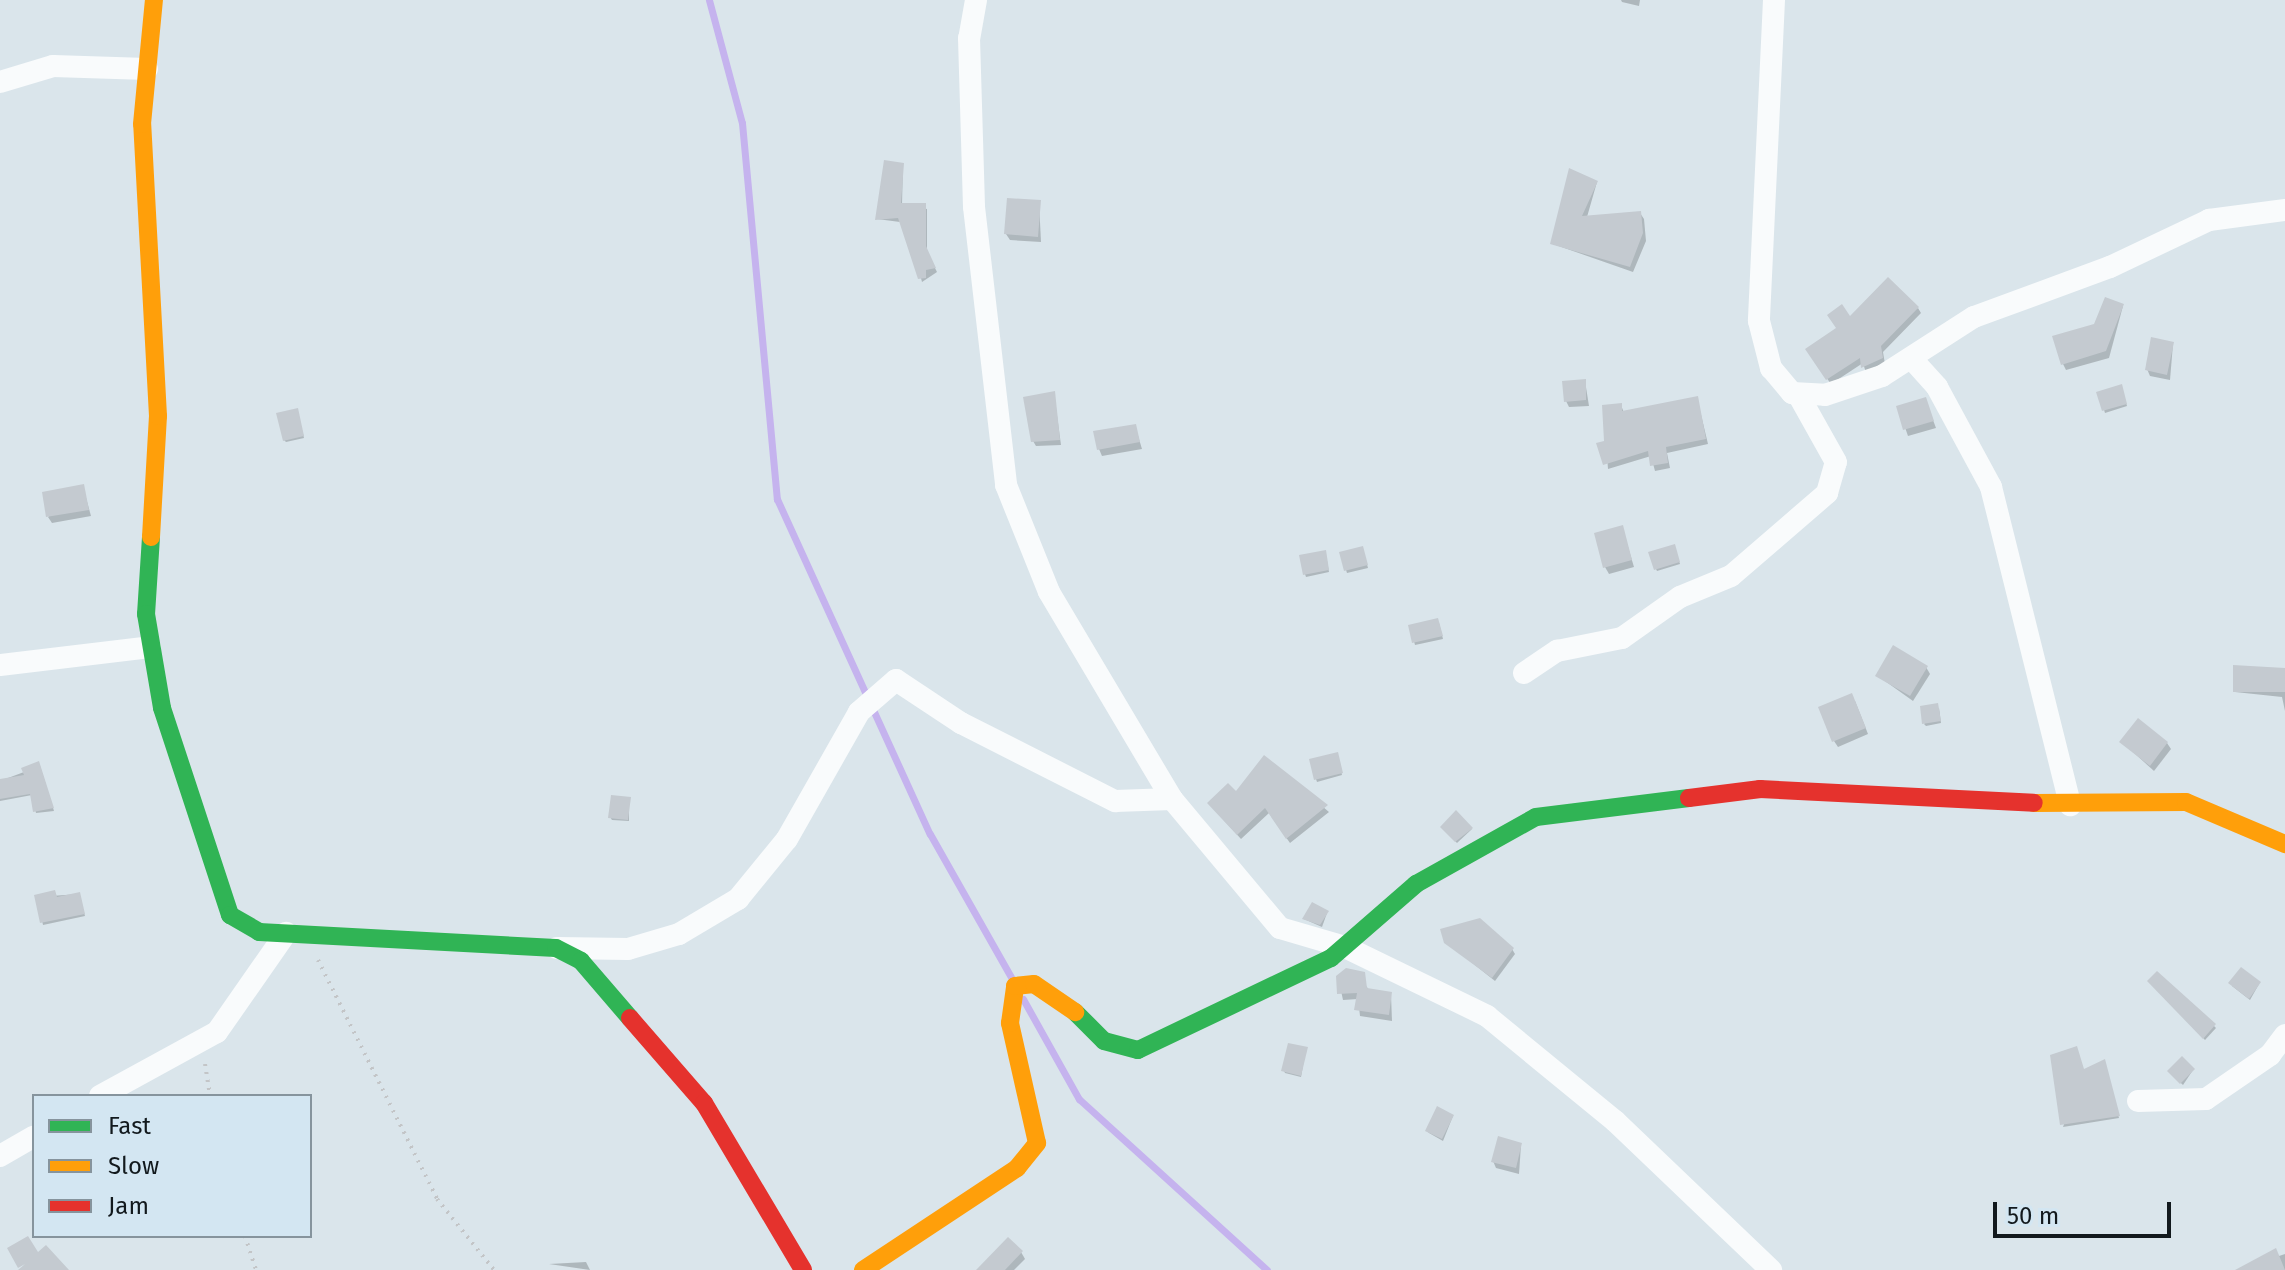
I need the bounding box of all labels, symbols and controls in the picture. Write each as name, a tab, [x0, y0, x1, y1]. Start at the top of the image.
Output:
legend	[32, 1094, 312, 1238]
text: Fast	[108, 1112, 151, 1140]
text: Slow	[108, 1152, 159, 1180]
scale bar	[1997, 1186, 2175, 1236]
text: Jam	[108, 1192, 149, 1220]
text: 50 m	[2007, 1202, 2059, 1230]

